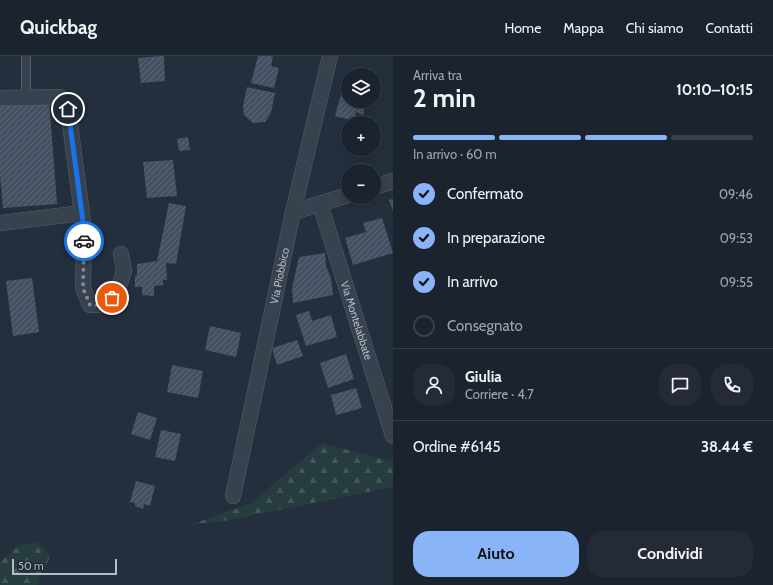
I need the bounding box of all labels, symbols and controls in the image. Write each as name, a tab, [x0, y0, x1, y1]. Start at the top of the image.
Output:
text: Quickbag	[20, 16, 97, 39]
text: Home	[504, 19, 541, 37]
text: Mappa	[563, 19, 604, 37]
text: Chi siamo	[626, 19, 683, 37]
text: Contatti	[705, 19, 753, 37]
text: Arriva tra	[413, 67, 462, 83]
map controls	[341, 68, 381, 204]
button: layers	[341, 68, 381, 108]
text: 10:10–10:15	[676, 81, 753, 99]
text: 2 min	[413, 82, 476, 114]
pin	[51, 92, 85, 126]
icon: home	[57, 98, 79, 120]
button: +	[341, 116, 381, 156]
text: In arrivo · 60 m	[413, 146, 497, 162]
button: −	[341, 164, 381, 204]
icon: check	[413, 183, 435, 205]
text: Confermato	[447, 185, 523, 203]
text: 09:46	[719, 186, 753, 202]
courier	[64, 221, 104, 261]
icon: check	[413, 227, 435, 249]
text: In preparazione	[447, 229, 545, 247]
icon: car	[73, 230, 95, 252]
text: 09:53	[720, 230, 753, 246]
street label: Via Piobbico	[267, 246, 292, 305]
icon: check	[413, 271, 435, 293]
text: In arrivo	[447, 273, 498, 291]
text: 09:55	[720, 274, 753, 290]
street label: Via Montelabbate	[338, 279, 376, 362]
pin	[95, 281, 129, 315]
icon: bag	[101, 287, 123, 309]
text: Consegnato	[447, 317, 523, 335]
button: person	[413, 364, 455, 406]
button: chat	[659, 364, 701, 406]
button: phone	[711, 364, 753, 406]
text: Giulia	[465, 368, 502, 386]
text: Corriere · 4.7	[465, 386, 534, 402]
text: Ordine #6145	[413, 438, 501, 456]
text: 38.44 €	[701, 438, 753, 456]
button: Aiuto	[413, 531, 579, 577]
button: Condividi	[587, 531, 753, 577]
scale bar	[12, 557, 117, 576]
text: 50 m	[18, 559, 44, 573]

